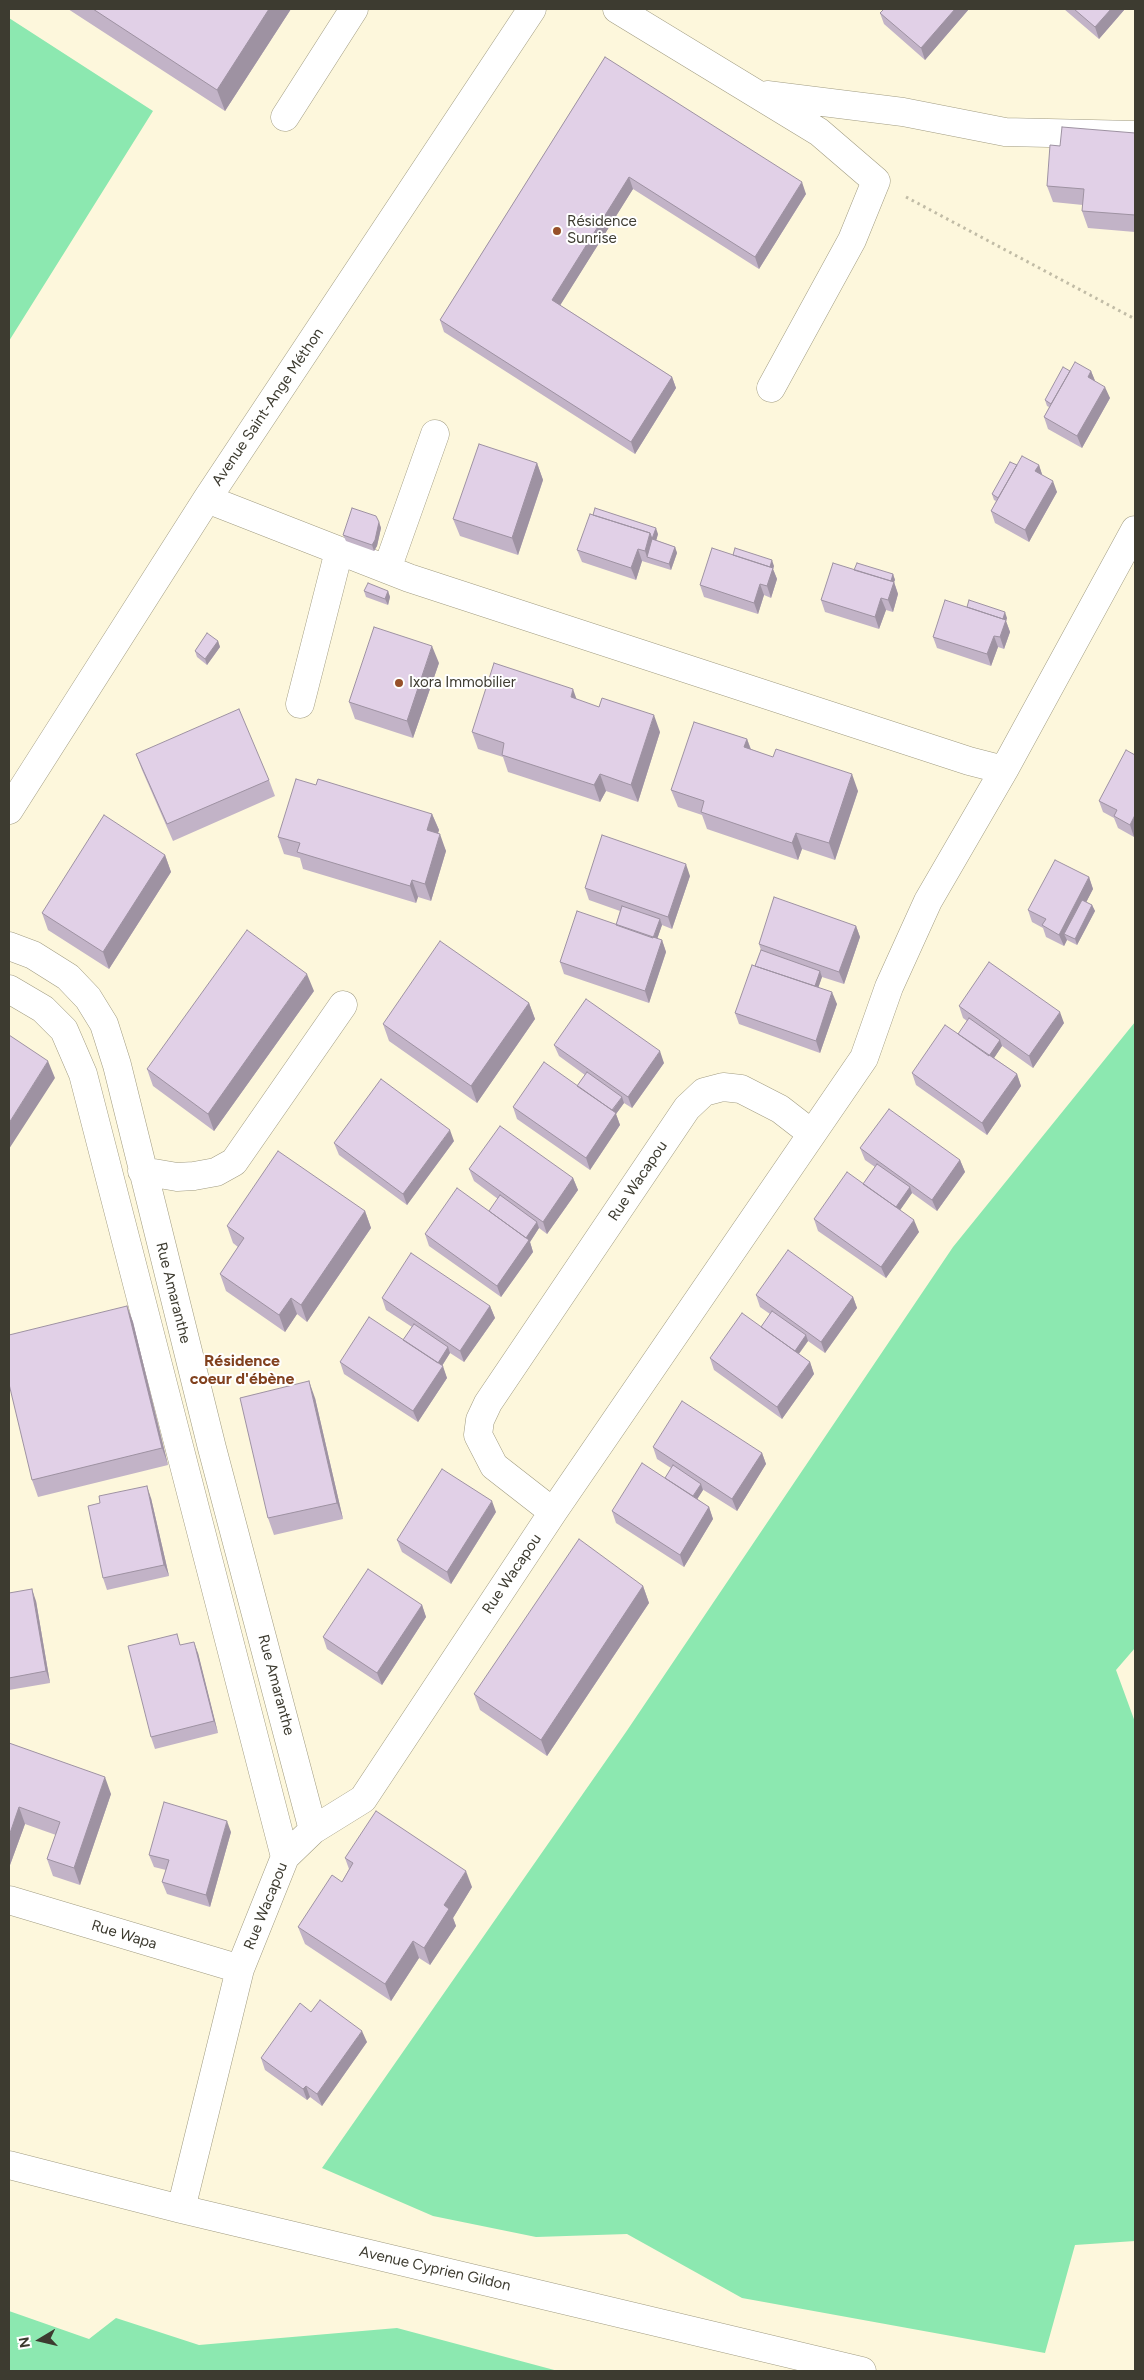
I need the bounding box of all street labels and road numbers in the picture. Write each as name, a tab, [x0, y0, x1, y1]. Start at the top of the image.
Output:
street label: Avenue Saint-Ange Méthon	[208, 325, 328, 489]
street label: Rue Wacapou	[605, 1138, 671, 1224]
street label: Rue Amaranthe	[152, 1241, 194, 1345]
street label: Rue Wacapou	[479, 1531, 545, 1617]
street label: Rue Amaranthe	[254, 1633, 298, 1737]
street label: Rue Wacapou	[240, 1860, 292, 1952]
street label: Rue Wapa	[89, 1917, 159, 1953]
street label: Avenue Cyprien Gildon	[358, 2243, 512, 2295]

